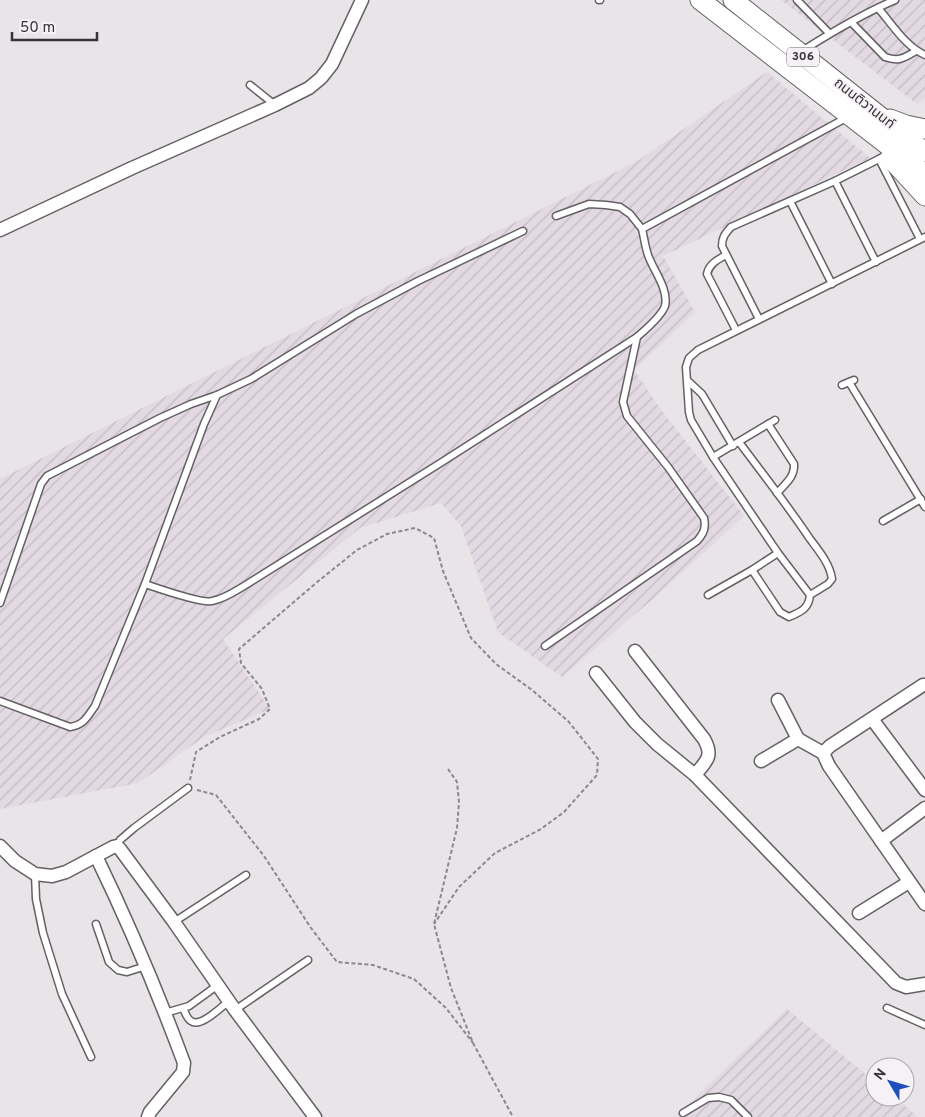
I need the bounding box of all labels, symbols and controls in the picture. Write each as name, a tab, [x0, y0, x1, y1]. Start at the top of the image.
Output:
scale bar	[12, 10, 98, 42]
text: 50 m	[20, 19, 55, 38]
road number: 306	[787, 48, 819, 66]
street label: ถนนติวานนท์	[830, 75, 898, 133]
north arrow	[865, 1057, 915, 1107]
text: N	[871, 1066, 891, 1084]

